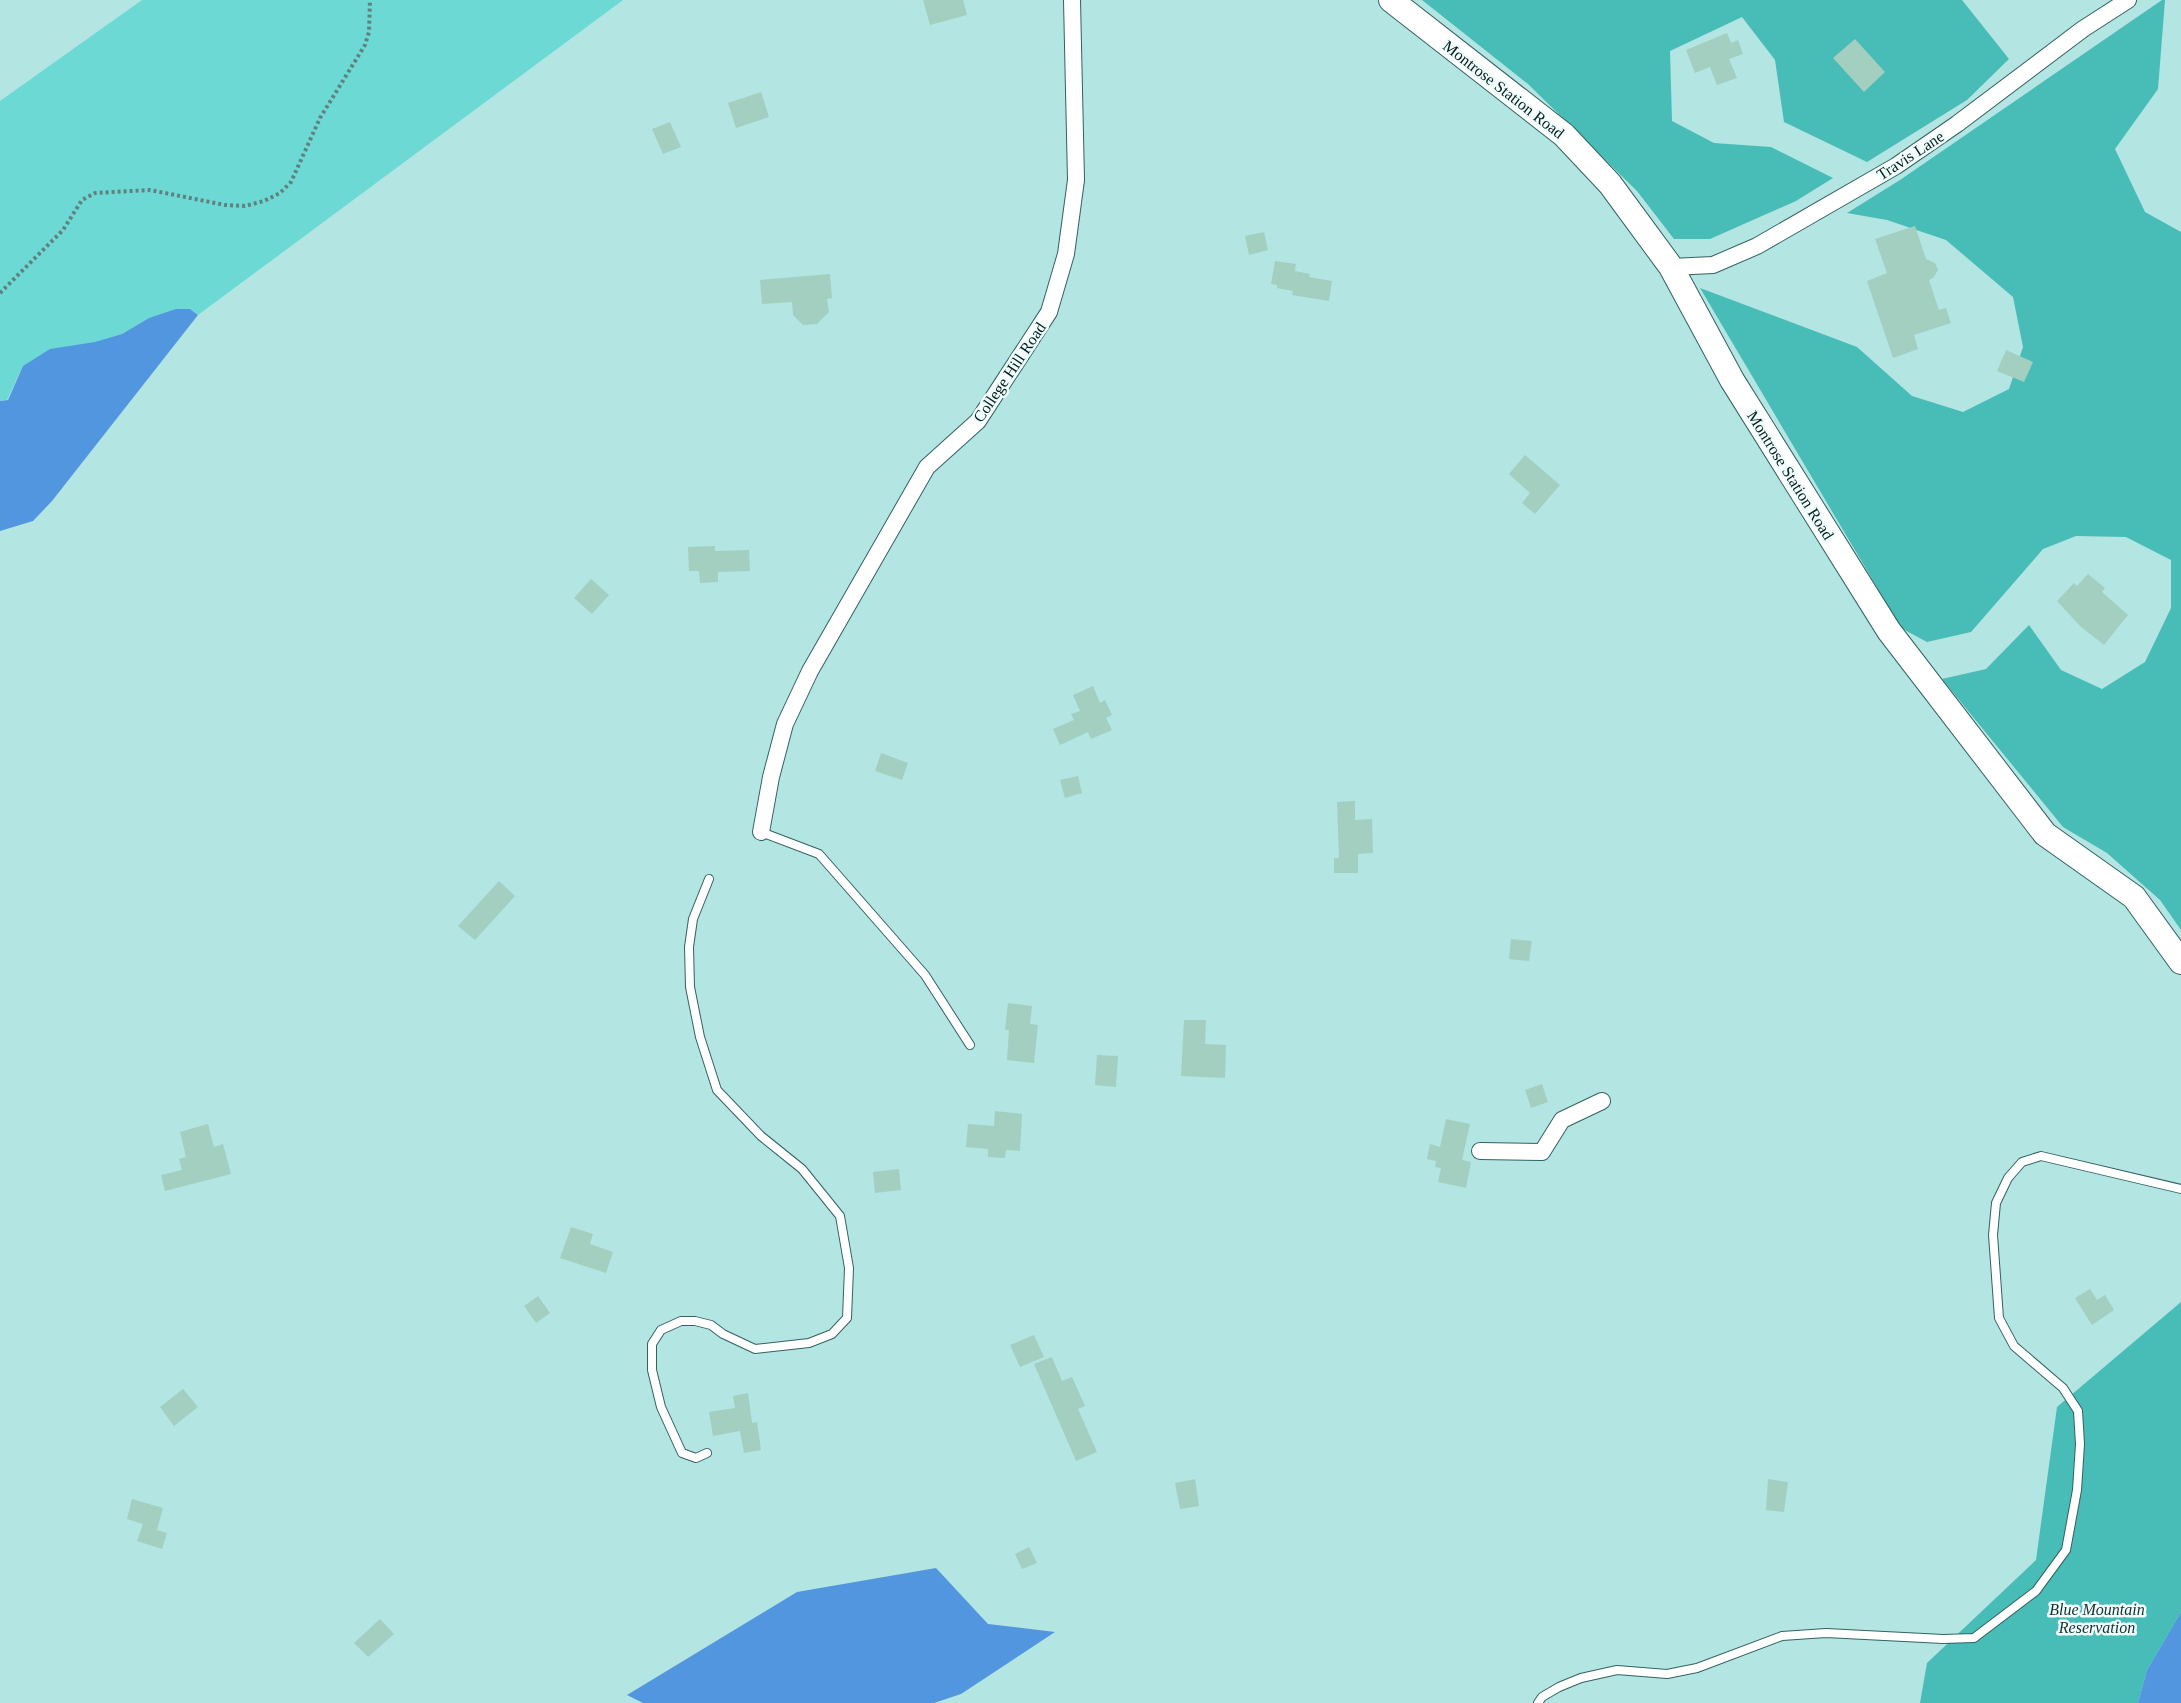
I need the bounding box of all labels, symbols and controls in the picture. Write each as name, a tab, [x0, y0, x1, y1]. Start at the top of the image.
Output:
street label: Montrose Station Road	[1440, 37, 1567, 142]
street label: Travis Lane	[1874, 128, 1947, 183]
street label: College Hill Road	[970, 319, 1050, 426]
street label: Montrose Station Road	[1744, 408, 1837, 543]
park label: Blue Mountain Reservation	[2049, 1601, 2145, 1636]

